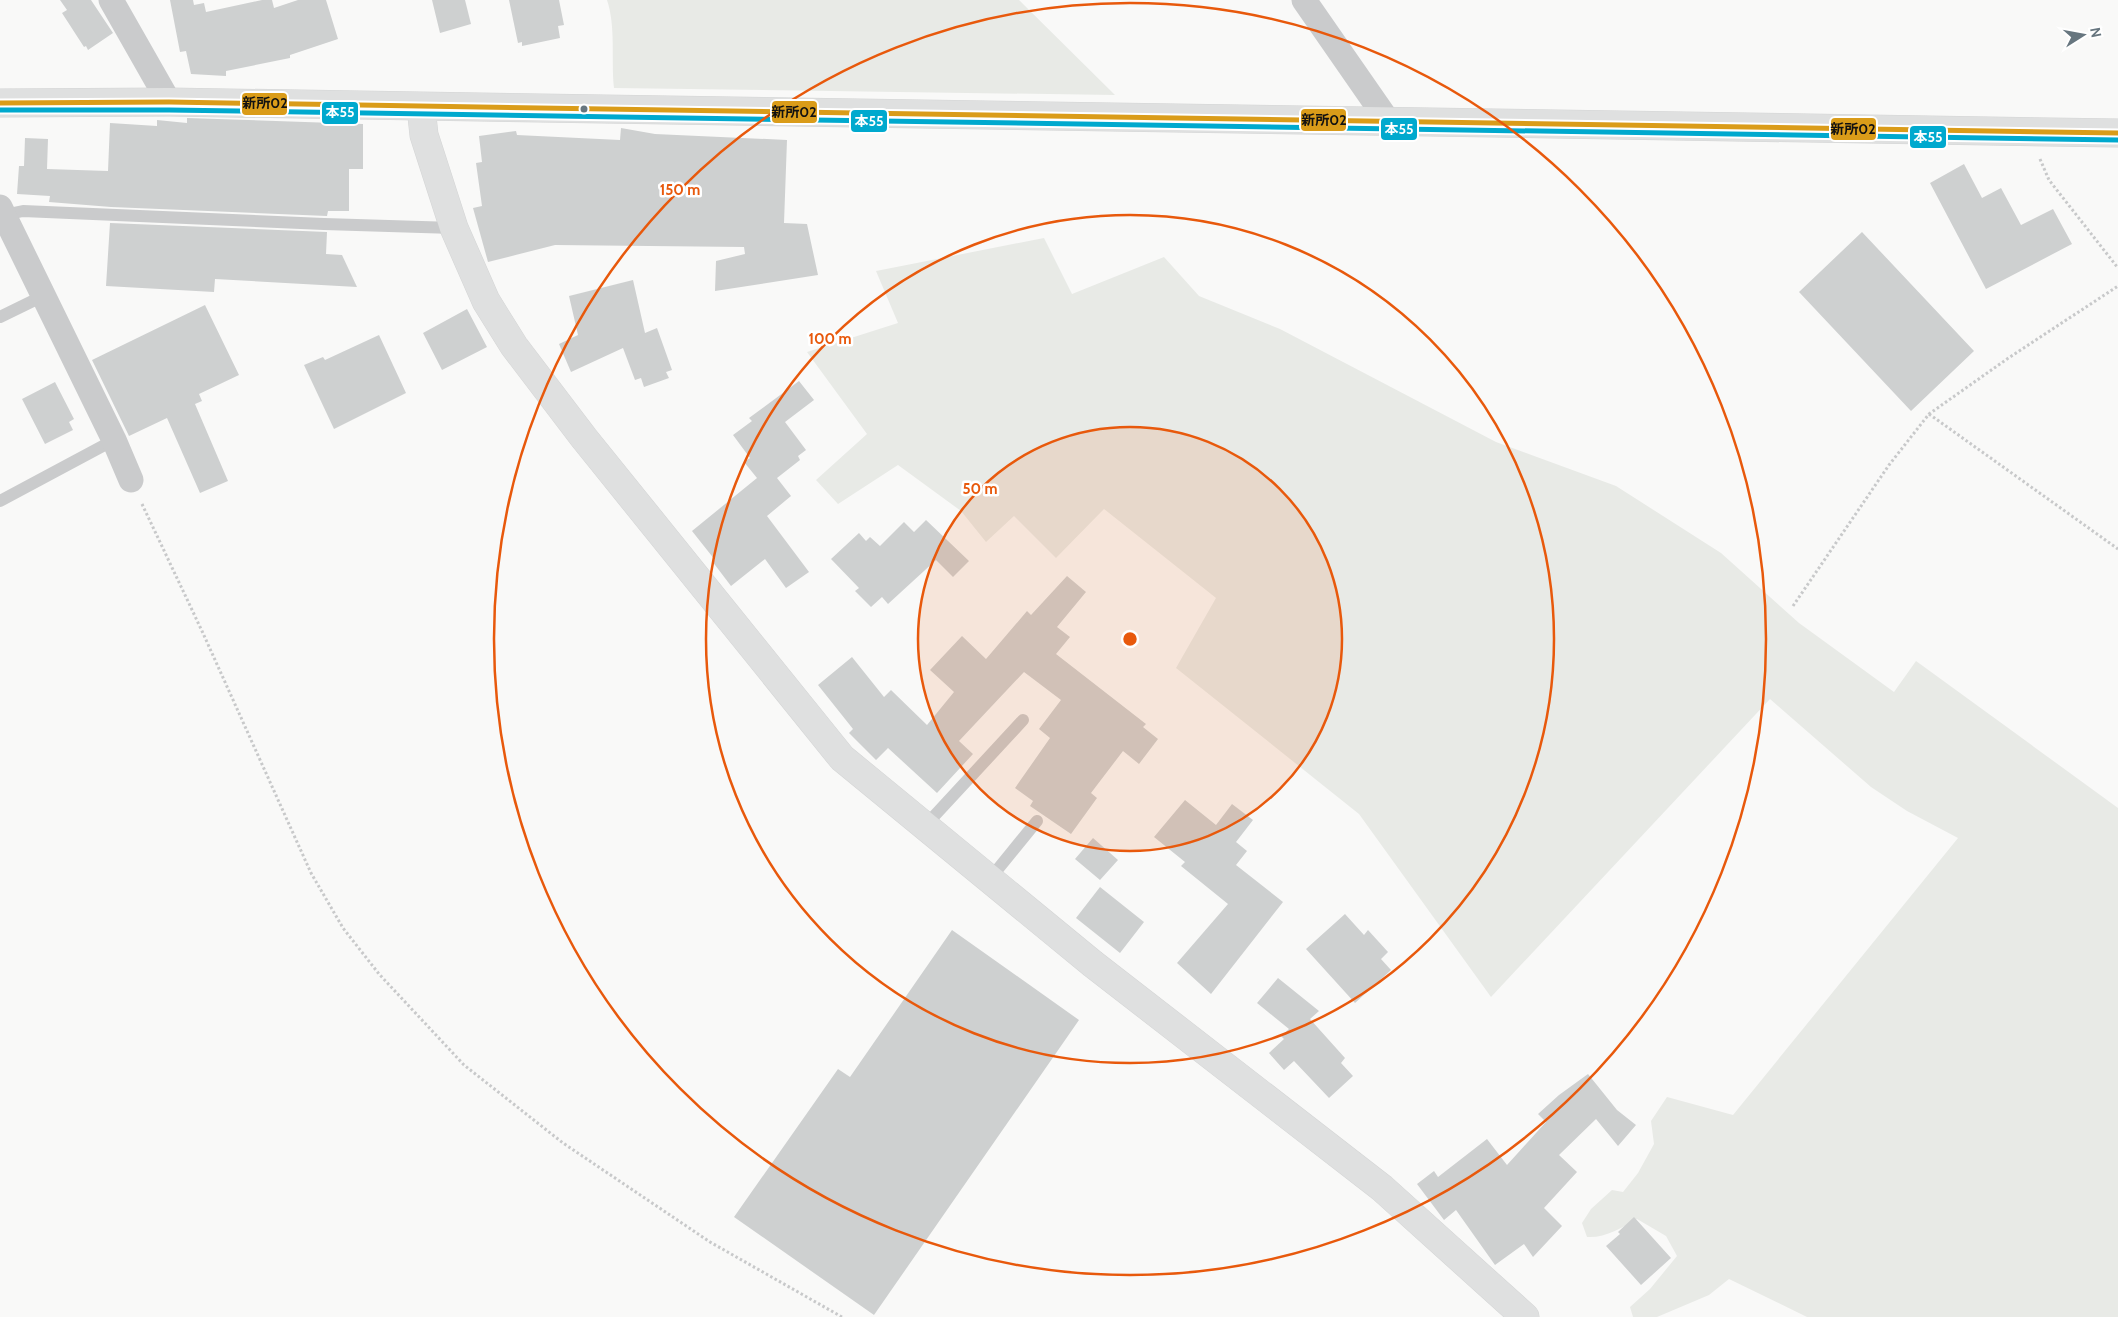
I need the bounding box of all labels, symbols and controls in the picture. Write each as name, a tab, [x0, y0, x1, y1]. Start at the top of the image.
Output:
north arrow	[2058, 10, 2108, 60]
text: N	[2086, 26, 2106, 39]
line badge: 新所02	[241, 92, 288, 116]
text: 新所02	[242, 94, 288, 112]
line badge: 新所02	[771, 100, 818, 124]
line badge: 本55	[321, 101, 359, 125]
text: 本55	[325, 103, 355, 121]
text: 新所02	[771, 103, 817, 121]
unlabelled marker	[579, 104, 589, 114]
line badge: 新所02	[1300, 108, 1347, 132]
line badge: 本55	[850, 109, 888, 133]
text: 新所02	[1301, 111, 1347, 129]
text: 本55	[854, 112, 884, 130]
line badge: 本55	[1380, 117, 1418, 141]
line badge: 新所02	[1830, 117, 1877, 141]
text: 本55	[1384, 120, 1414, 138]
text: 新所02	[1830, 120, 1876, 138]
line badge: 本55	[1909, 125, 1947, 149]
text: 本55	[1913, 128, 1943, 146]
text: 150 m	[660, 181, 700, 199]
text: 100 m	[808, 330, 852, 348]
text: 50 m	[962, 480, 998, 498]
centre of rings	[1121, 630, 1139, 648]

